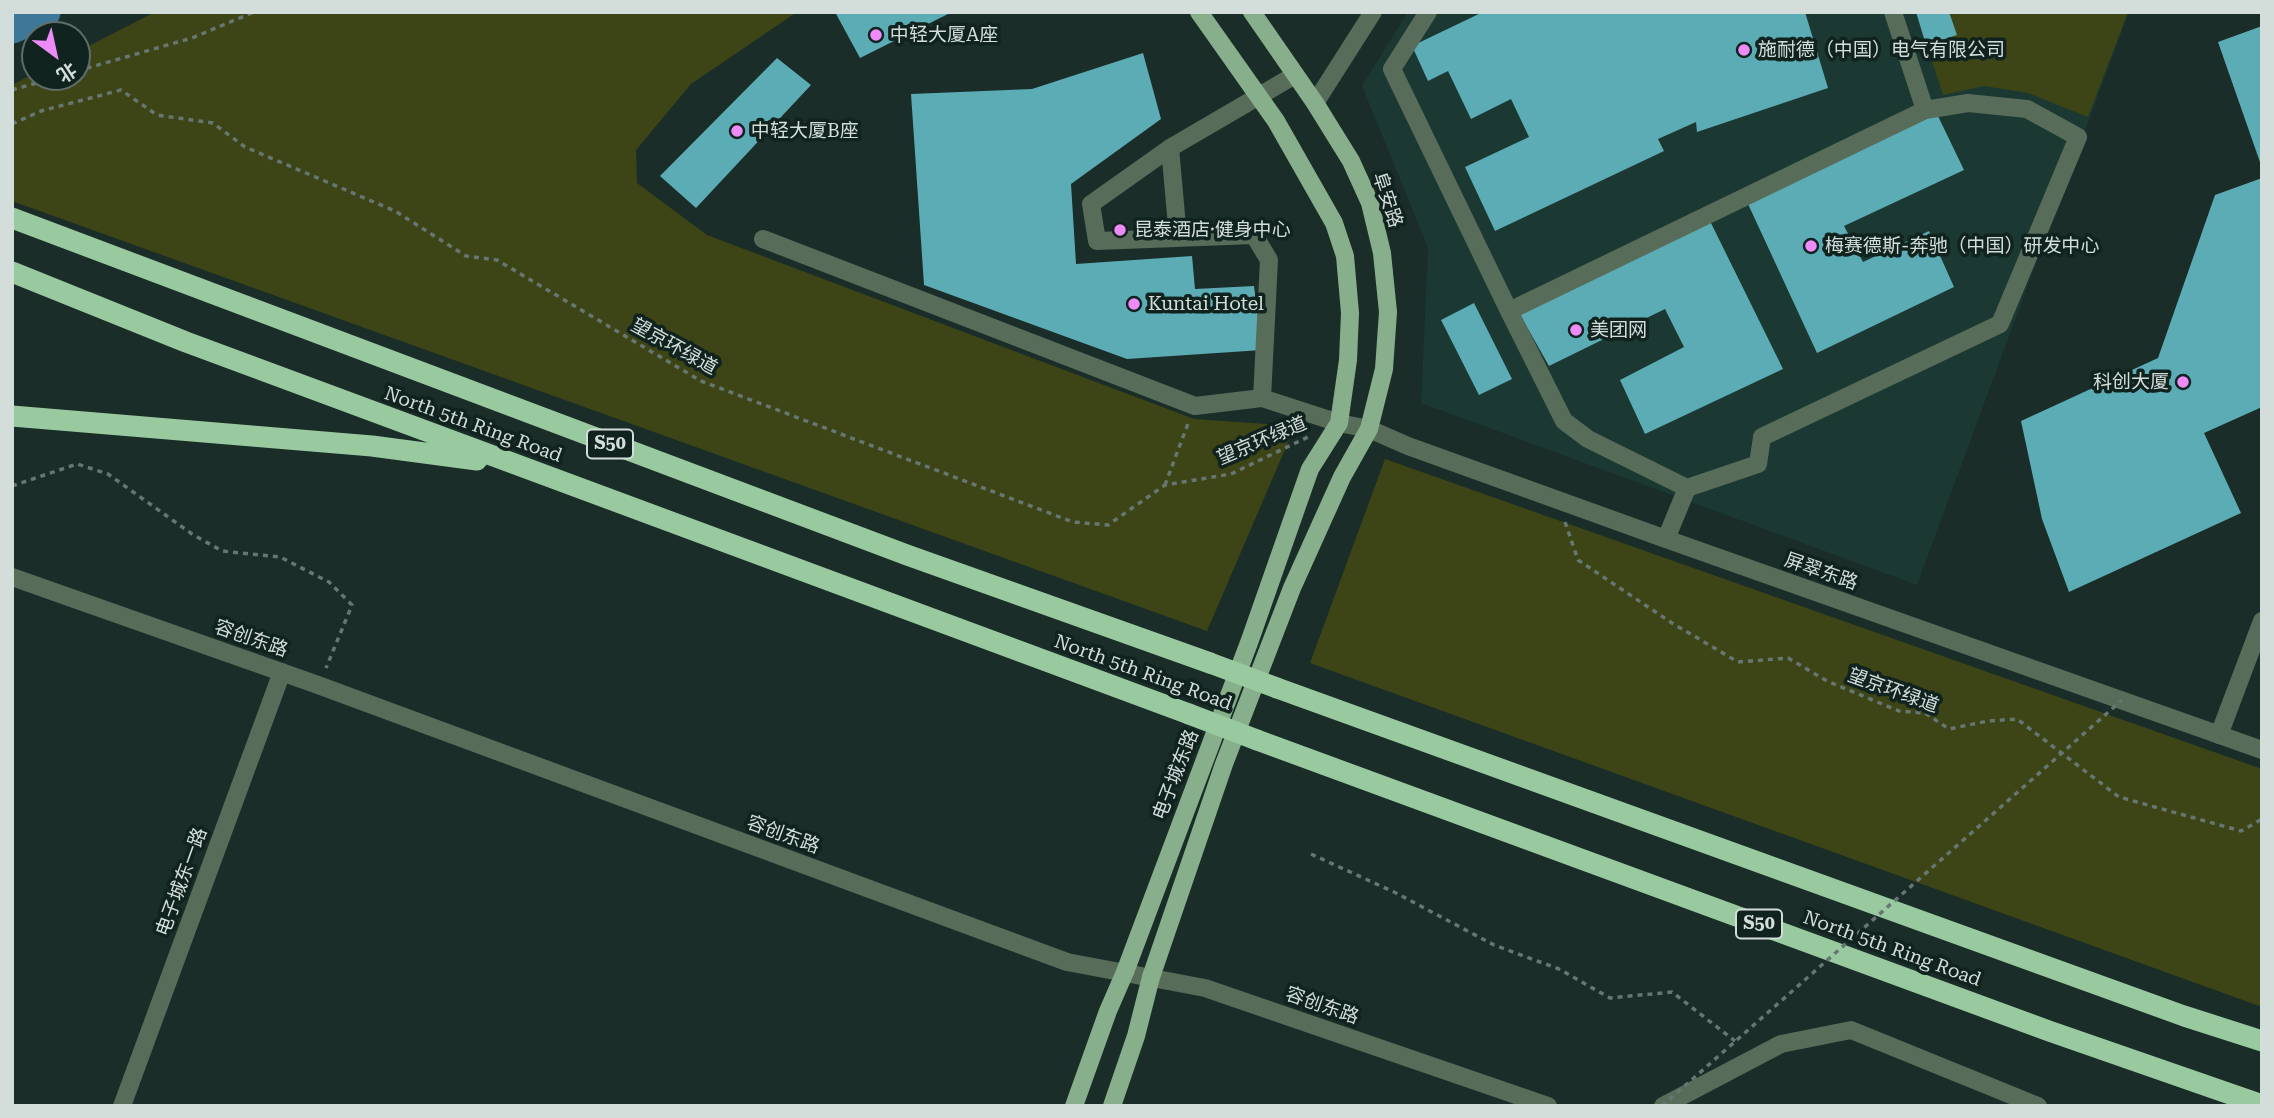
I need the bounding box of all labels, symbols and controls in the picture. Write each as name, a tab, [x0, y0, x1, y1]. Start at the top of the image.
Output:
north arrow	[21, 21, 91, 91]
place label: 中轻大厦A座	[890, 24, 998, 46]
marker: 中轻大厦A座	[868, 27, 884, 43]
place label: 施耐德（中国）电气有限公司	[1758, 39, 2005, 61]
marker: 施耐德（中国）电气有限公司	[1736, 42, 1752, 58]
text: 北	[52, 58, 81, 87]
place label: 中轻大厦B座	[751, 120, 859, 142]
marker: 中轻大厦B座	[729, 123, 745, 139]
street label: 阜安路	[1367, 169, 1407, 231]
place label: 昆泰酒店·健身中心	[1134, 219, 1291, 241]
marker: 昆泰酒店·健身中心	[1112, 222, 1128, 238]
place label: 梅赛德斯-奔驰（中国）研发中心	[1825, 235, 2099, 257]
marker: 梅赛德斯-奔驰（中国）研发中心	[1803, 238, 1819, 254]
place label: Kuntai Hotel	[1148, 293, 1264, 315]
marker: Kuntai Hotel	[1126, 296, 1142, 312]
street label: 望京环绿道	[627, 314, 721, 380]
place label: 美团网	[1590, 319, 1647, 341]
marker: 美团网	[1568, 322, 1584, 338]
place label: 科创大厦	[2093, 371, 2169, 393]
marker: 科创大厦	[2175, 374, 2191, 390]
street label: North 5th Ring Road	[381, 382, 565, 468]
street label: 望京环绿道	[1214, 412, 1310, 470]
road number: S50	[587, 430, 633, 458]
street label: 屏翠东路	[1781, 549, 1861, 595]
street label: 容创东路	[211, 616, 291, 662]
street label: North 5th Ring Road	[1051, 630, 1235, 716]
street label: 望京环绿道	[1844, 664, 1942, 718]
street label: 电子城东路	[1148, 727, 1204, 823]
street label: 容创东路	[743, 811, 823, 859]
street label: 电子城东一路	[152, 825, 212, 939]
street label: North 5th Ring Road	[1800, 906, 1984, 992]
road number: S50	[1736, 909, 1782, 939]
street label: 容创东路	[1282, 983, 1362, 1029]

